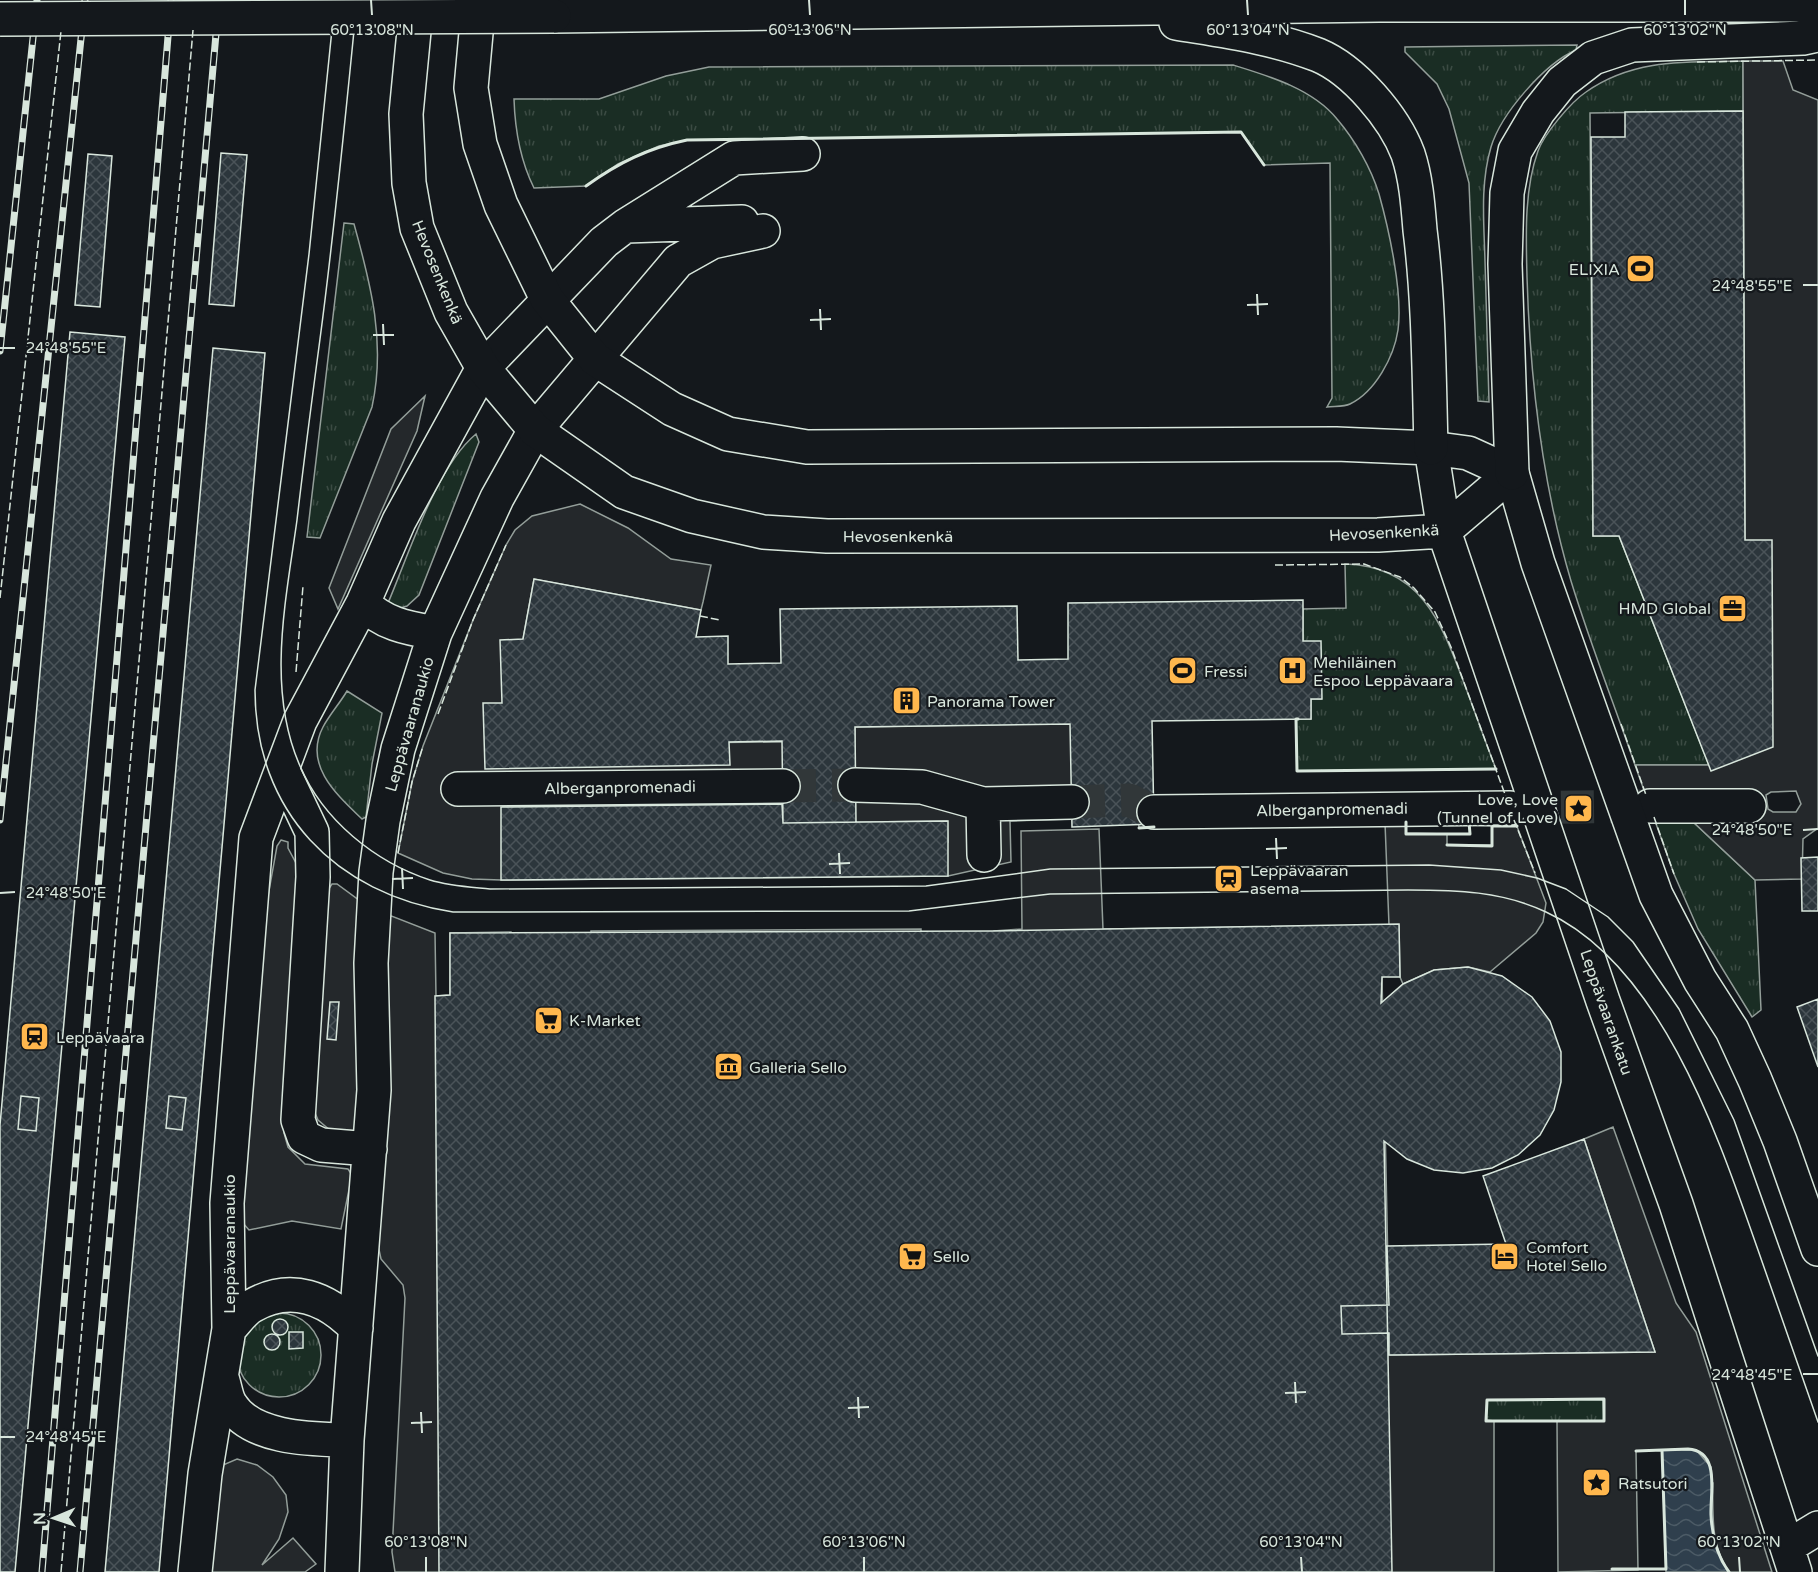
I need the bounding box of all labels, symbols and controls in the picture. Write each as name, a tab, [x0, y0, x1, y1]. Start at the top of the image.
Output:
text: 60°13'08"N	[330, 21, 414, 39]
text: 60°13'06"N	[768, 21, 852, 39]
text: 60°13'04"N	[1206, 21, 1290, 39]
text: 60°13'02"N	[1643, 21, 1727, 39]
street label: Hevosenkenkä	[407, 217, 467, 327]
sports icon: ELIXIA	[1625, 253, 1657, 285]
place label: ELIXIA	[1569, 260, 1620, 280]
text: 24°48'55"E	[1712, 277, 1792, 295]
text: 24°48'55"E	[26, 339, 106, 357]
street label: Hevosenkenkä	[1328, 520, 1440, 546]
street label: Hevosenkenkä	[843, 527, 953, 547]
office icon: HMD Global	[1716, 592, 1748, 624]
place label: HMD Global	[1618, 599, 1711, 619]
place label: Mehiläinen Espoo Leppävaara	[1313, 653, 1453, 691]
street label: Leppävaaranaukio	[381, 654, 439, 794]
sports icon: Fressi	[1167, 655, 1199, 687]
hospital icon: Mehiläinen Espoo Leppävaara	[1276, 655, 1308, 687]
place label: Fressi	[1204, 662, 1248, 682]
building icon: Panorama Tower	[890, 685, 922, 717]
place label: Panorama Tower	[927, 692, 1056, 712]
street label: Alberganpromenadi	[544, 777, 696, 799]
place label: Love, Love (Tunnel of Love)	[1437, 790, 1558, 828]
place icon: Love, Love (Tunnel of Love)	[1563, 792, 1595, 824]
street label: Alberganpromenadi	[1256, 799, 1408, 821]
text: 24°48'50"E	[1712, 821, 1792, 839]
place label: Leppävaaran asema	[1250, 861, 1349, 899]
station icon: Leppävaaran asema	[1213, 863, 1245, 895]
text: 24°48'50"E	[26, 884, 106, 902]
street label: Leppävaarankatu	[1575, 947, 1637, 1078]
supermarket icon: K-Market	[532, 1004, 564, 1036]
place label: K-Market	[569, 1011, 641, 1031]
station icon: Leppävaara	[19, 1021, 51, 1053]
place label: Leppävaara	[56, 1028, 145, 1048]
museum icon: Galleria Sello	[712, 1051, 744, 1083]
place label: Galleria Sello	[749, 1058, 847, 1078]
street label: Leppävaaranaukio	[220, 1174, 240, 1314]
place label: Comfort Hotel Sello	[1526, 1238, 1607, 1276]
supermarket icon: Sello	[896, 1240, 928, 1272]
hotel icon: Comfort Hotel Sello	[1489, 1240, 1521, 1272]
place label: Sello	[933, 1247, 970, 1267]
text: 24°48'45"E	[1712, 1366, 1792, 1384]
text: 24°48'45"E	[26, 1428, 106, 1446]
place icon: Ratsutori	[1581, 1467, 1613, 1499]
place label: Ratsutori	[1618, 1474, 1688, 1494]
north arrow	[24, 1488, 84, 1548]
text: N	[30, 1512, 50, 1525]
text: 60°13'08"N	[384, 1533, 468, 1551]
text: 60°13'06"N	[822, 1533, 906, 1551]
text: 60°13'04"N	[1259, 1533, 1343, 1551]
text: 60°13'02"N	[1697, 1533, 1781, 1551]

